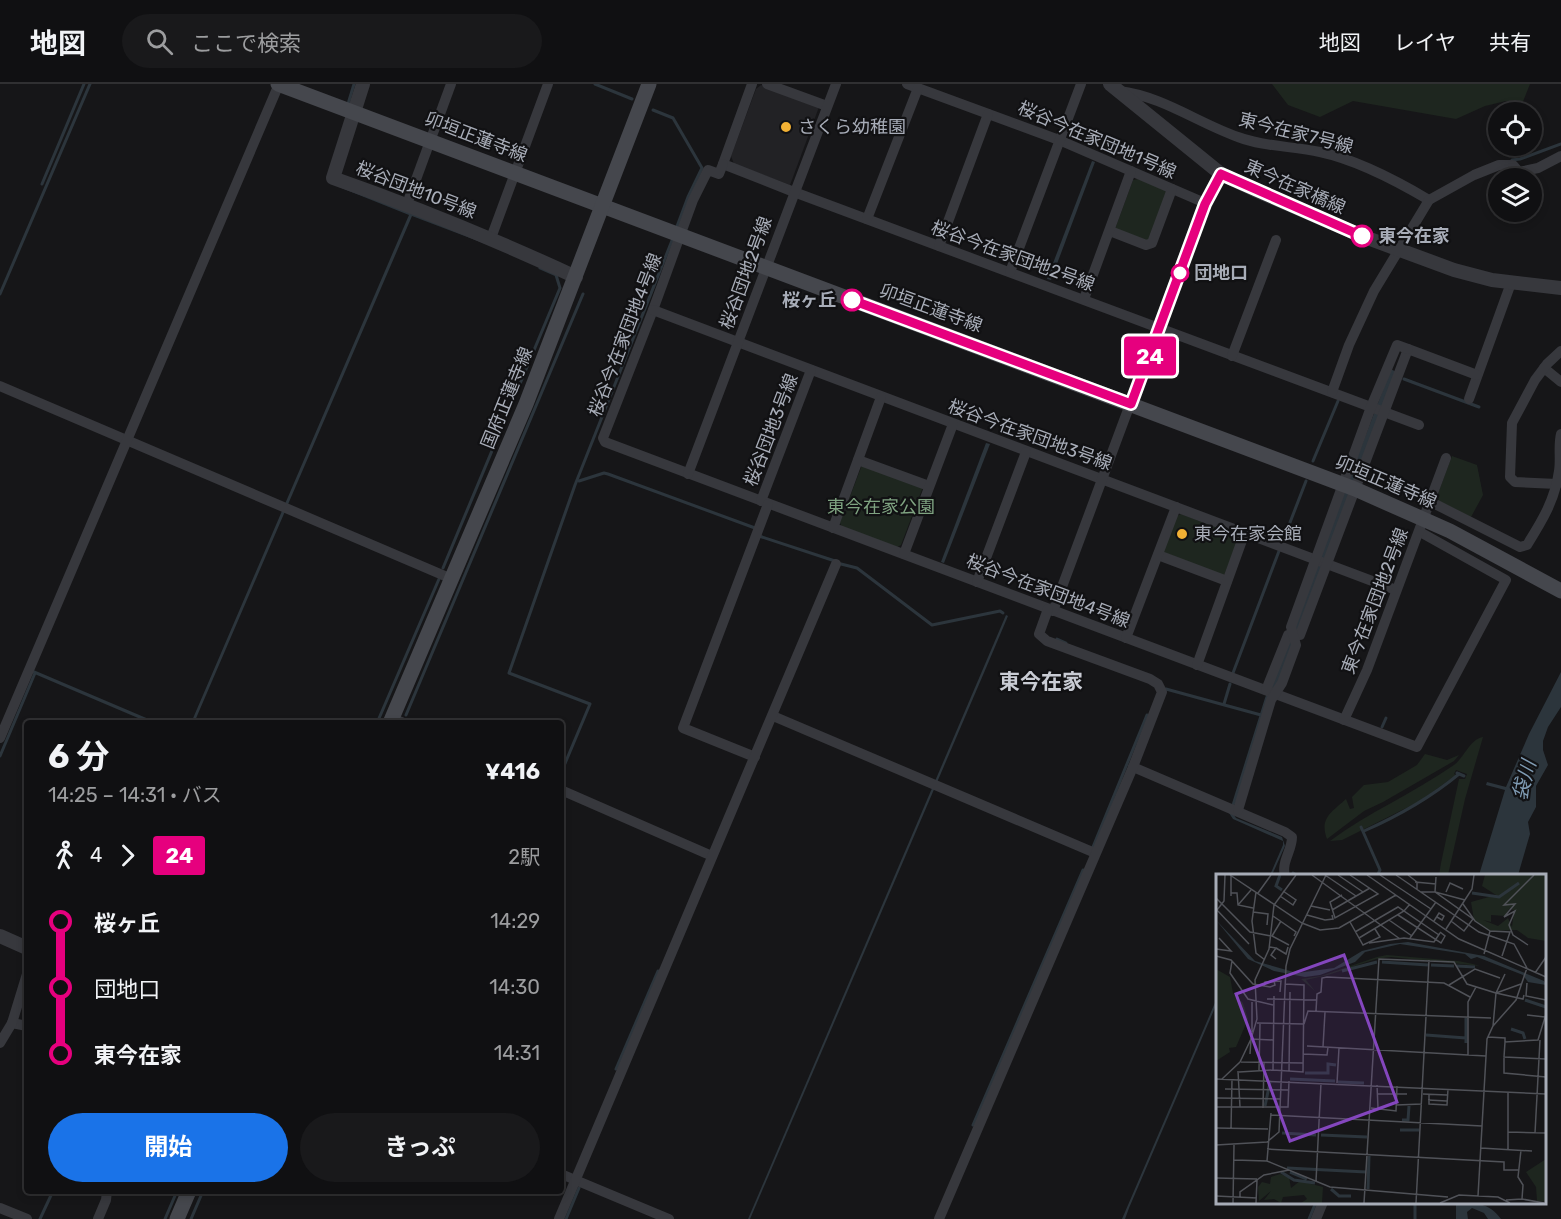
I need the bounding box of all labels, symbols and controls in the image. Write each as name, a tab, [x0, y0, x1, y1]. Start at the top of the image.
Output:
search box	[122, 14, 542, 68]
icon: search	[143, 25, 176, 58]
text: 地図	[30, 27, 86, 60]
text: ここで検索	[191, 30, 301, 57]
text: 地図	[1319, 30, 1361, 55]
text: レイヤ	[1394, 30, 1456, 55]
text: 共有	[1489, 30, 1531, 55]
street label: 桜谷今在家団地1号線	[1015, 97, 1179, 183]
map controls	[1488, 102, 1542, 222]
button: locate	[1488, 102, 1542, 156]
street label: 卯垣正蓮寺線	[422, 107, 530, 167]
street label: 東今在家7号線	[1236, 108, 1356, 158]
place label: さくら幼稚園	[798, 116, 906, 138]
marker: さくら幼稚園	[779, 120, 793, 134]
street label: 東今在家橋線	[1241, 155, 1349, 219]
street label: 桜谷団地10号線	[353, 157, 479, 223]
button: layers	[1488, 168, 1542, 222]
street label: 桜谷団地2号線	[715, 214, 777, 332]
street label: 桜谷今在家団地2号線	[928, 216, 1098, 296]
marker: 東今在家	[1351, 225, 1373, 247]
place label: 東今在家	[1378, 225, 1450, 247]
street label: 桜谷今在家団地4号線	[584, 250, 666, 420]
place label: 団地口	[1194, 262, 1248, 284]
marker: 団地口	[1171, 264, 1189, 282]
street label: 卯垣正蓮寺線	[876, 279, 986, 337]
place label: 桜ヶ丘	[782, 289, 836, 311]
marker: 桜ヶ丘	[841, 289, 863, 311]
line badge: 24	[1123, 336, 1177, 376]
street label: 国府正蓮寺線	[477, 344, 537, 452]
text: 24	[1136, 344, 1164, 369]
street label: 桜谷団地3号線	[739, 371, 803, 489]
street label: 桜谷今在家団地3号線	[945, 395, 1115, 475]
street label: 卯垣正蓮寺線	[1332, 451, 1440, 513]
park label: 東今在家公園	[827, 496, 935, 518]
place label: 東今在家会館	[1194, 523, 1302, 545]
street label: 東今在家団地2号線	[1337, 525, 1413, 677]
marker: 東今在家会館	[1175, 527, 1189, 541]
street label: 桜谷今在家団地4号線	[963, 550, 1133, 632]
district label: 東今在家	[999, 669, 1083, 694]
text: 6 分	[48, 737, 110, 776]
water label: 袋川	[1507, 756, 1541, 802]
text: ¥416	[485, 758, 540, 785]
text: 14:25 – 14:31 · バス	[48, 783, 222, 807]
icon: walk	[48, 839, 81, 872]
icon: forward	[111, 839, 144, 872]
text: 4	[90, 843, 102, 867]
text: 24	[165, 843, 193, 868]
text: 2駅	[508, 845, 540, 869]
inset map	[1216, 874, 1546, 1204]
text: 14:29	[490, 909, 540, 933]
text: 桜ヶ丘	[94, 910, 160, 937]
text: 14:30	[489, 975, 540, 999]
text: 団地口	[94, 976, 160, 1003]
text: 14:31	[494, 1041, 540, 1065]
text: 東今在家	[94, 1042, 182, 1069]
button: 開始	[48, 1113, 288, 1182]
button: きっぷ	[300, 1113, 540, 1182]

